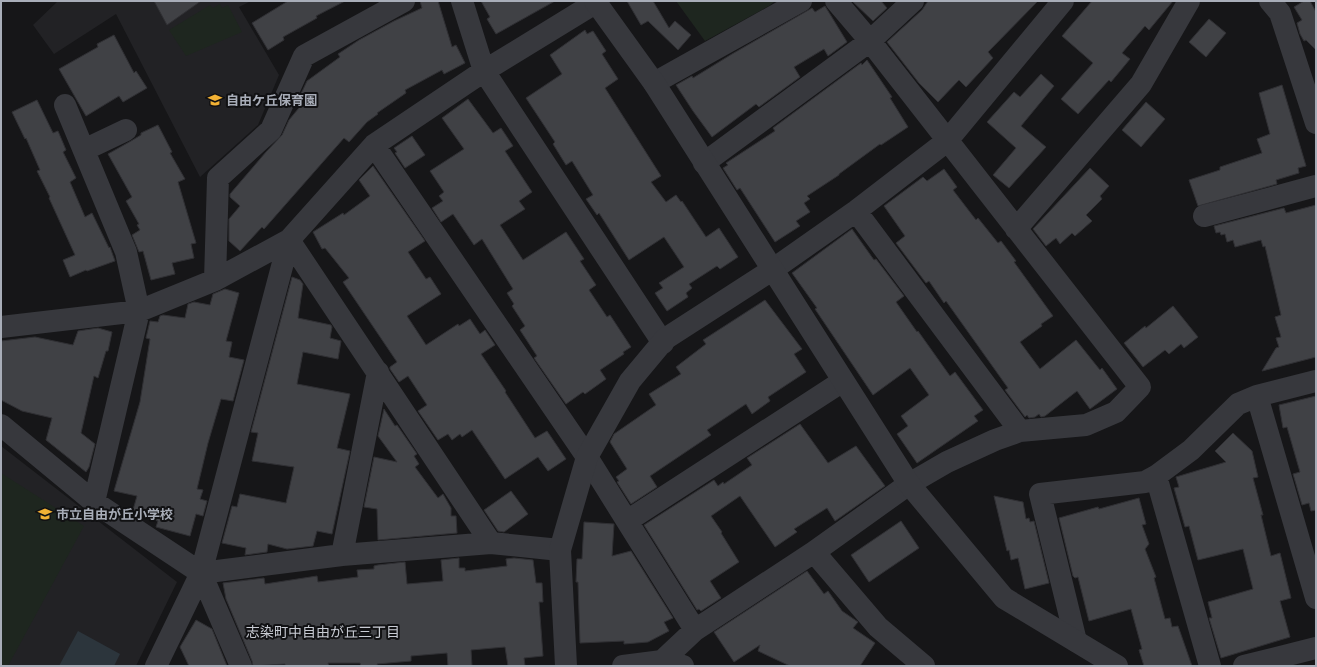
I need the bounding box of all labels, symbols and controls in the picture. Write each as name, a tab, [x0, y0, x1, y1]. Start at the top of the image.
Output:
school or university icon: 自由ケ丘保育園	[207, 92, 223, 108]
place label: 自由ケ丘保育園	[226, 92, 317, 108]
school or university icon: 市立自由が丘小学校	[37, 506, 53, 522]
place label: 市立自由が丘小学校	[56, 506, 173, 522]
district label: 志染町中自由が丘三丁目	[246, 623, 400, 640]

